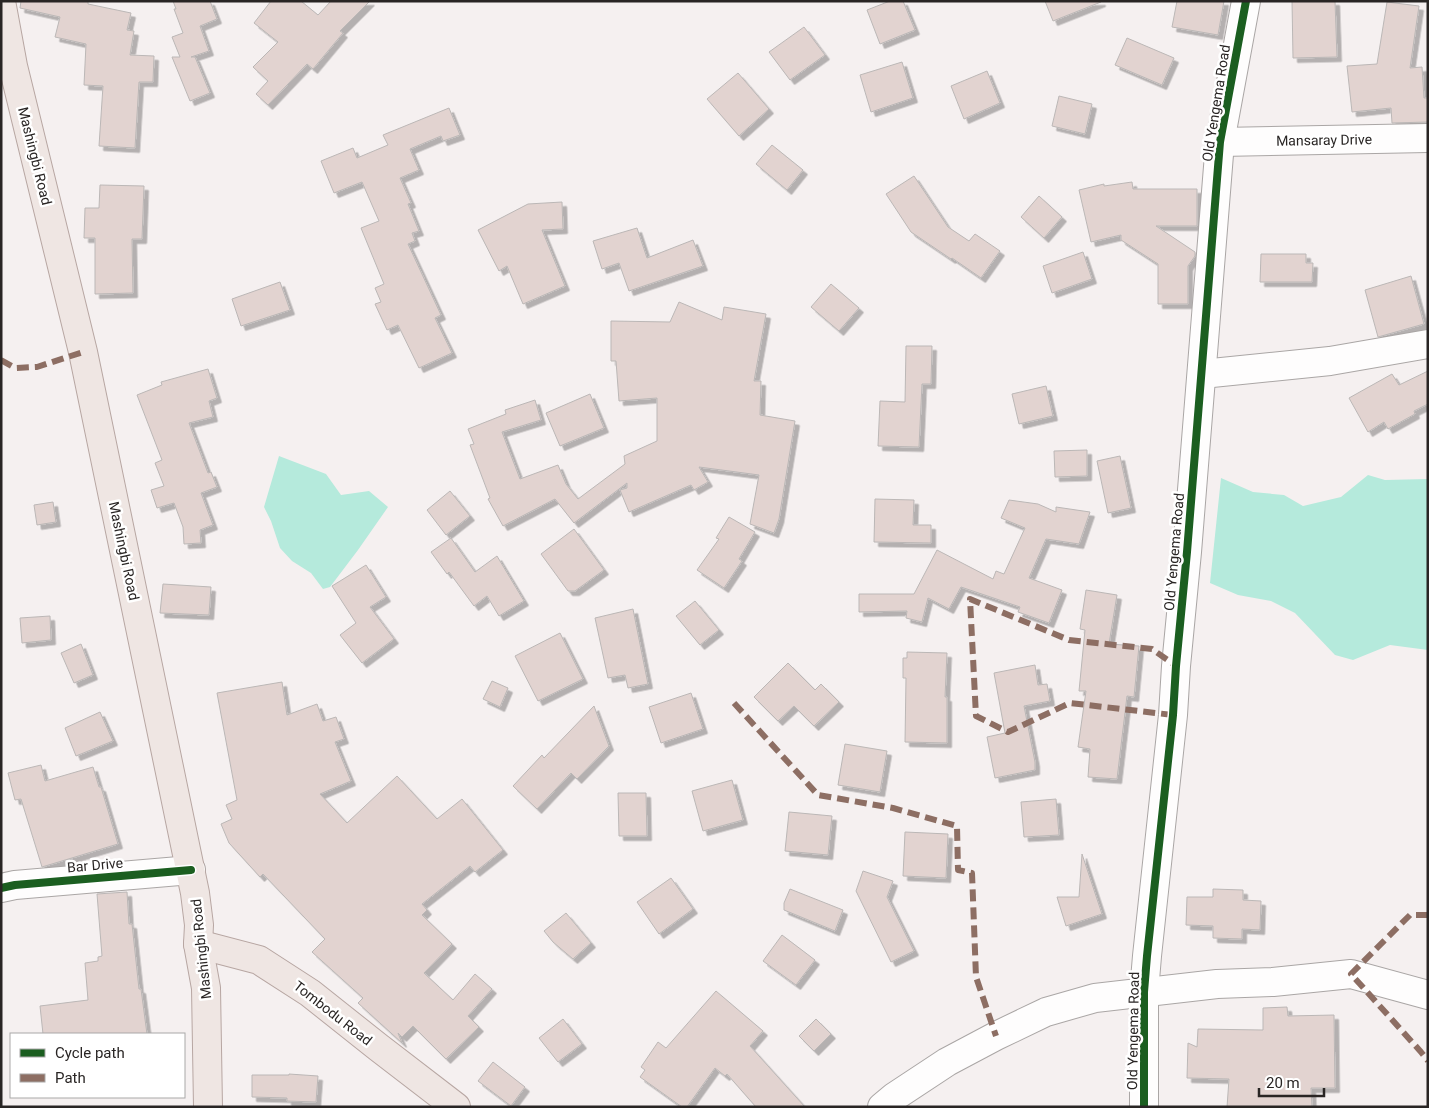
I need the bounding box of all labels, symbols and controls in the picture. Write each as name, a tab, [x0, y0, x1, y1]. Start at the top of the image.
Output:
street label: Old Yengema Road	[1199, 43, 1233, 163]
street label: Mashingbi Road	[15, 105, 55, 207]
street label: Mansaray Drive	[1276, 131, 1372, 149]
street label: Old Yengema Road	[1161, 492, 1187, 612]
street label: Mashingbi Road	[106, 500, 142, 602]
street label: Bar Drive	[66, 855, 124, 875]
street label: Mashingbi Road	[188, 898, 214, 1000]
street label: Old Yengema Road	[1124, 972, 1142, 1090]
street label: Tombodu Road	[291, 977, 375, 1049]
legend	[10, 1033, 185, 1098]
text: Cycle path	[55, 1044, 125, 1062]
scale bar	[1259, 1066, 1324, 1098]
text: Path	[55, 1069, 86, 1087]
text: 20 m	[1266, 1074, 1300, 1092]

